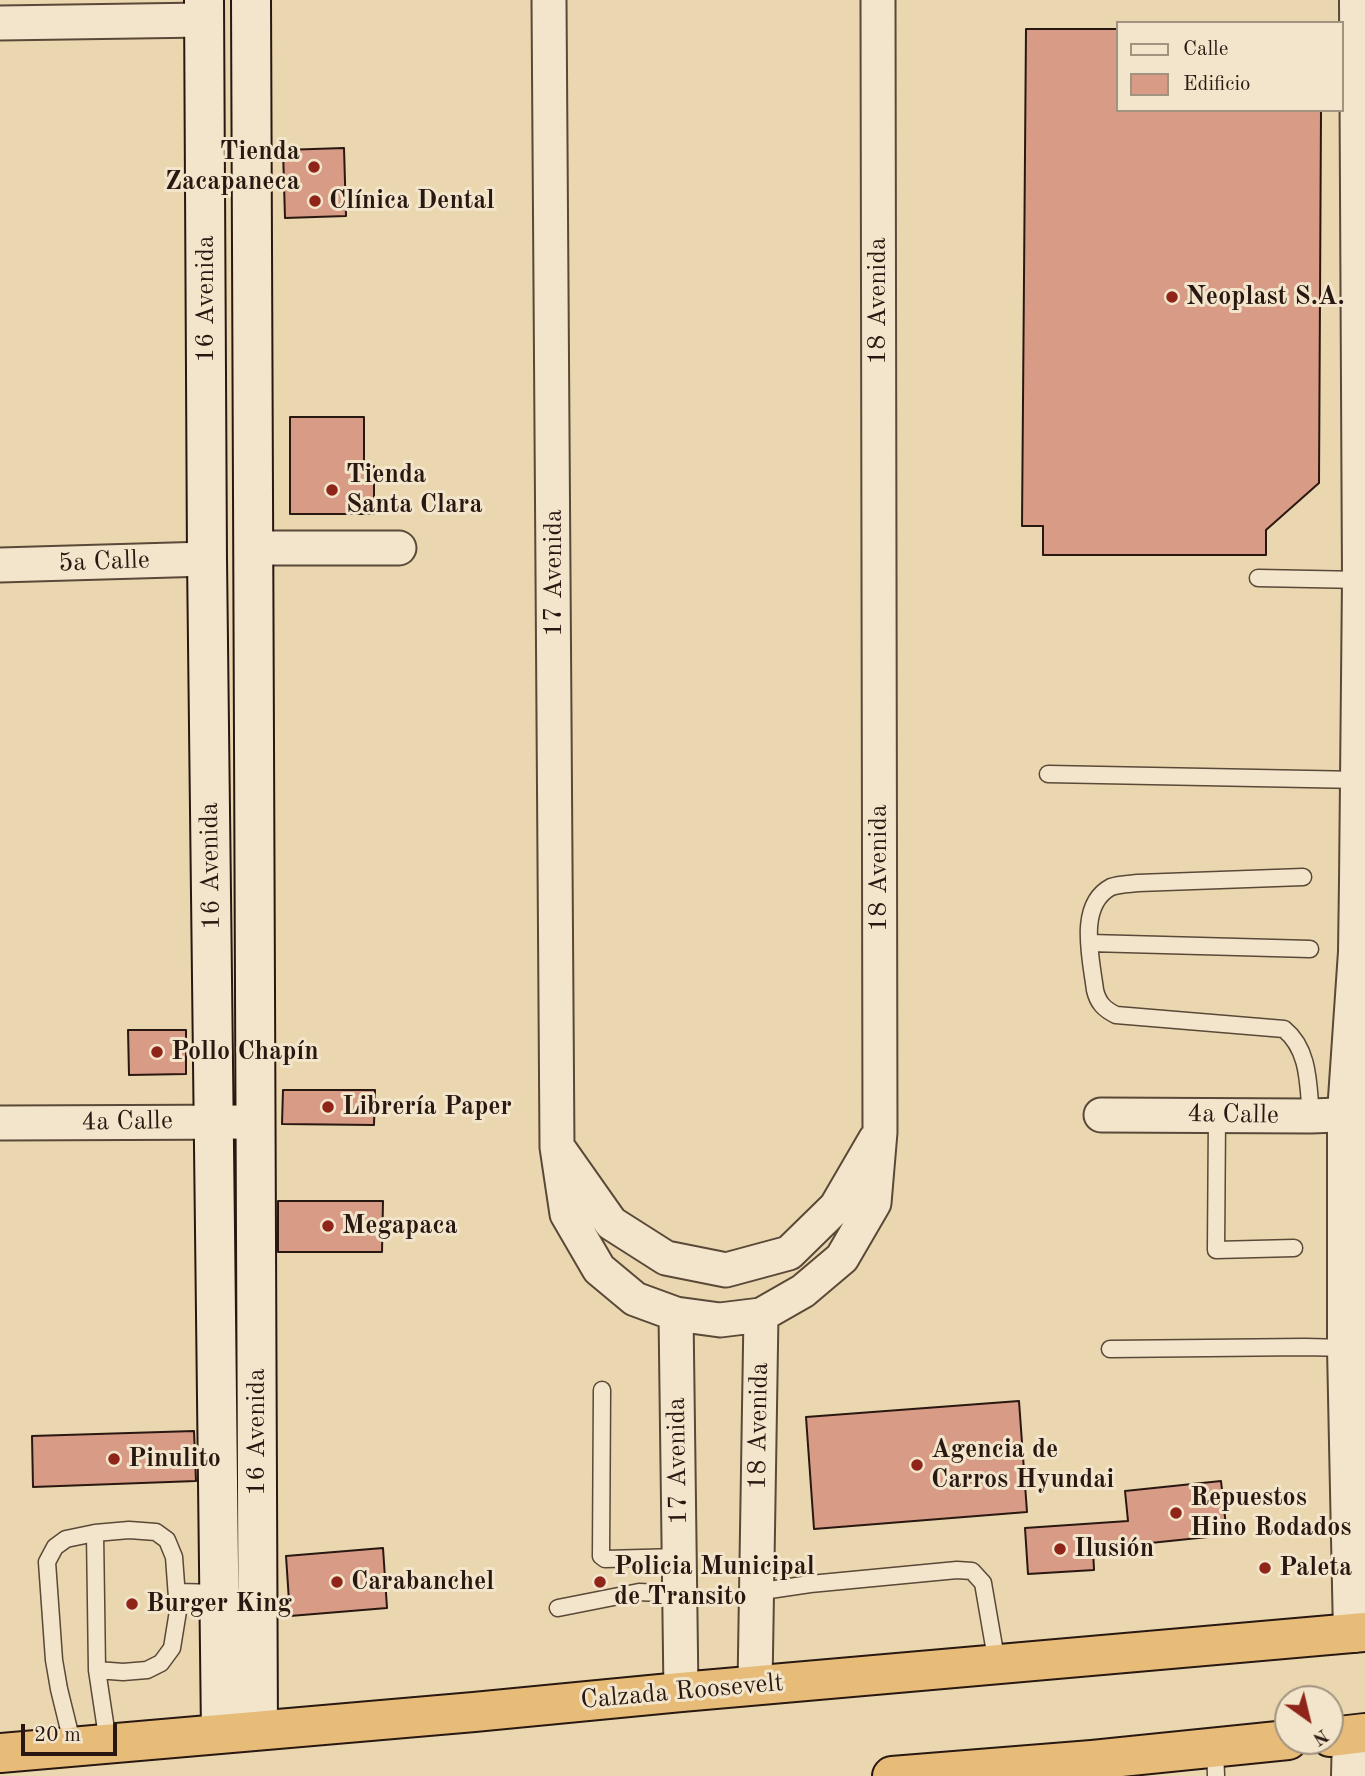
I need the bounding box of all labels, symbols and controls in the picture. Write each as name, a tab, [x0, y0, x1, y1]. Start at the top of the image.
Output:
legend	[1116, 21, 1344, 112]
text: Calle	[1183, 39, 1228, 60]
text: Edificio	[1183, 74, 1251, 95]
place label: Tienda Zacapaneca	[165, 136, 300, 198]
marker: Tienda Zacapaneca	[306, 159, 322, 175]
place label: Clínica Dental	[329, 185, 495, 217]
marker: Clínica Dental	[307, 193, 323, 209]
street label: 16 Avenida	[190, 235, 222, 363]
street label: 18 Avenida	[862, 237, 894, 365]
place label: Neoplast S.A.	[1186, 281, 1345, 313]
marker: Neoplast S.A.	[1164, 289, 1180, 305]
place label: Tienda Santa Clara	[346, 459, 483, 520]
marker: Tienda Santa Clara	[324, 482, 340, 498]
street label: 17 Avenida	[538, 509, 570, 637]
street label: 5a Calle	[58, 545, 150, 579]
street label: 16 Avenida	[194, 802, 228, 930]
street label: 18 Avenida	[863, 804, 895, 932]
place label: Pollo Chapín	[171, 1036, 319, 1068]
marker: Pollo Chapín	[149, 1044, 165, 1060]
place label: Librería Paper	[342, 1091, 512, 1123]
marker: Librería Paper	[320, 1099, 336, 1115]
street label: 4a Calle	[1187, 1099, 1279, 1131]
street label: 4a Calle	[81, 1106, 173, 1138]
place label: Megapaca	[342, 1210, 458, 1242]
marker: Megapaca	[320, 1218, 336, 1234]
street label: 18 Avenida	[742, 1362, 776, 1490]
street label: 16 Avenida	[241, 1368, 273, 1496]
street label: 17 Avenida	[661, 1397, 695, 1525]
place label: Agencia de Carros Hyundai	[931, 1434, 1114, 1496]
place label: Pinulito	[128, 1443, 221, 1475]
marker: Pinulito	[106, 1451, 122, 1467]
marker: Agencia de Carros Hyundai	[909, 1457, 925, 1473]
place label: Repuestos Hino Rodados	[1190, 1482, 1352, 1544]
marker: Repuestos Hino Rodados	[1168, 1505, 1184, 1521]
place label: Ilusión	[1074, 1533, 1154, 1565]
marker: Ilusión	[1052, 1541, 1068, 1557]
place label: Policia Municipal de Transito	[614, 1551, 815, 1612]
place label: Paleta	[1279, 1552, 1352, 1584]
marker: Paleta	[1257, 1560, 1273, 1576]
place label: Carabanchel	[351, 1566, 494, 1598]
marker: Carabanchel	[329, 1574, 345, 1590]
marker: Policia Municipal de Transito	[592, 1574, 608, 1590]
place label: Burger King	[146, 1588, 292, 1620]
marker: Burger King	[124, 1596, 140, 1612]
street label: Calzada Roosevelt	[579, 1668, 785, 1716]
north arrow	[1274, 1685, 1344, 1755]
scale bar	[24, 1710, 121, 1754]
text: N	[1309, 1724, 1331, 1748]
text: 20 m	[34, 1725, 81, 1746]

